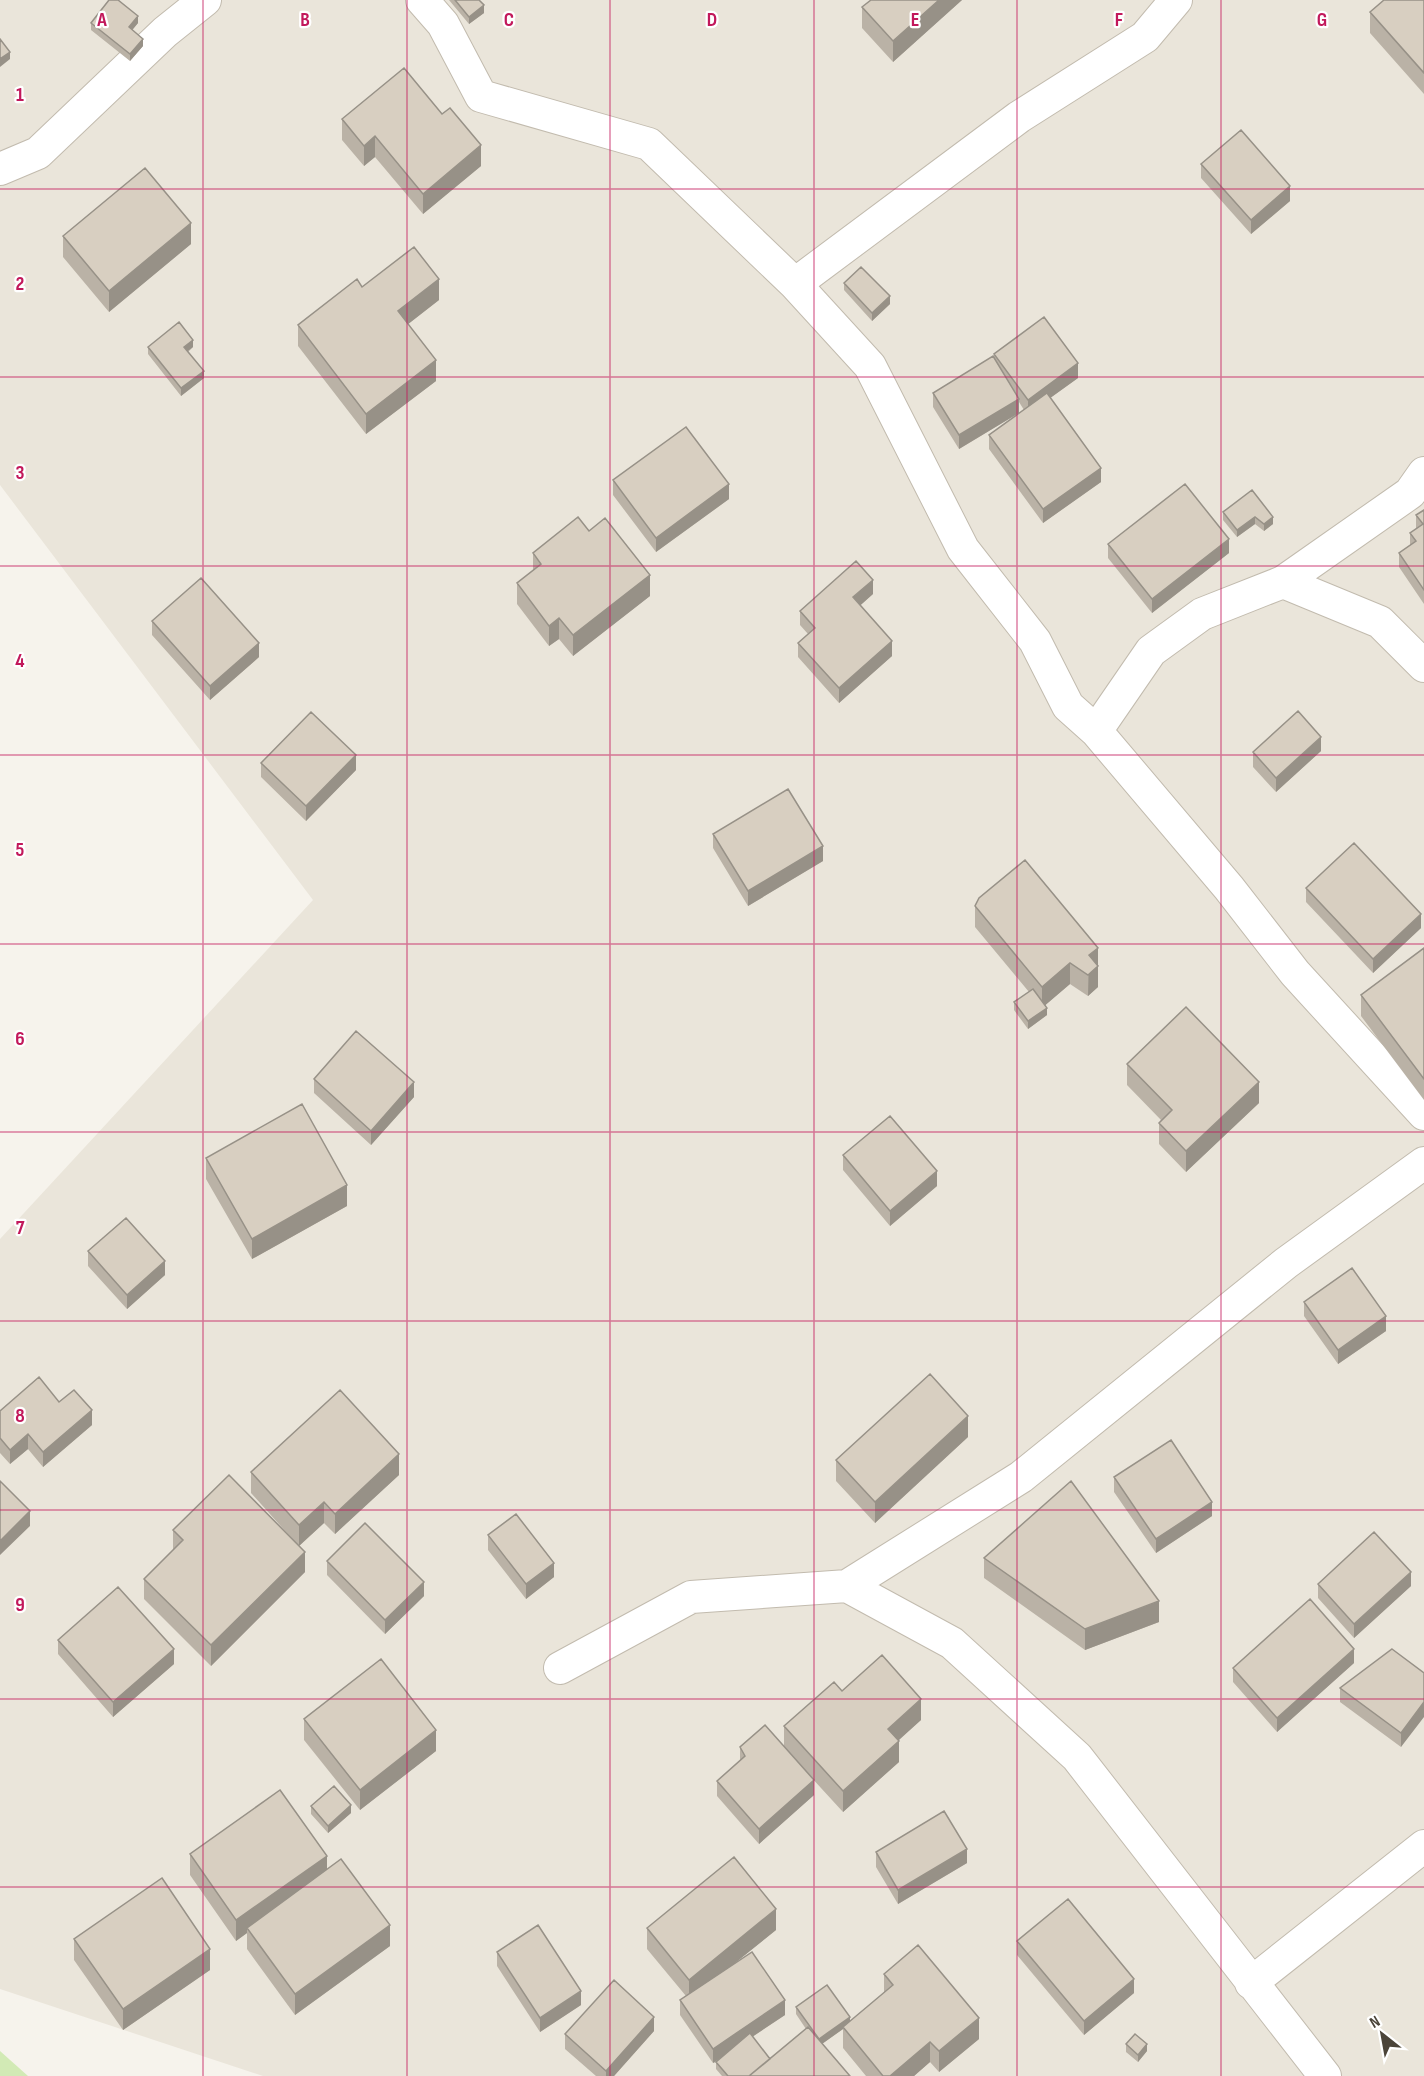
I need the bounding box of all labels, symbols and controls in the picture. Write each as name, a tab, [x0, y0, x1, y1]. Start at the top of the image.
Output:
text: A	[96, 8, 107, 32]
text: B	[300, 8, 310, 32]
text: C	[504, 8, 514, 32]
text: D	[707, 8, 717, 32]
text: E	[911, 8, 919, 32]
text: F	[1115, 8, 1123, 32]
text: G	[1317, 8, 1327, 32]
text: 1	[16, 83, 24, 107]
text: 2	[16, 272, 24, 296]
text: 3	[16, 461, 25, 485]
text: 4	[15, 649, 25, 673]
text: 5	[16, 838, 25, 862]
text: 6	[15, 1027, 25, 1051]
text: 7	[16, 1216, 25, 1240]
text: 8	[15, 1404, 25, 1428]
text: 9	[15, 1593, 25, 1617]
north arrow	[1352, 2004, 1412, 2064]
text: N	[1366, 2012, 1384, 2033]

